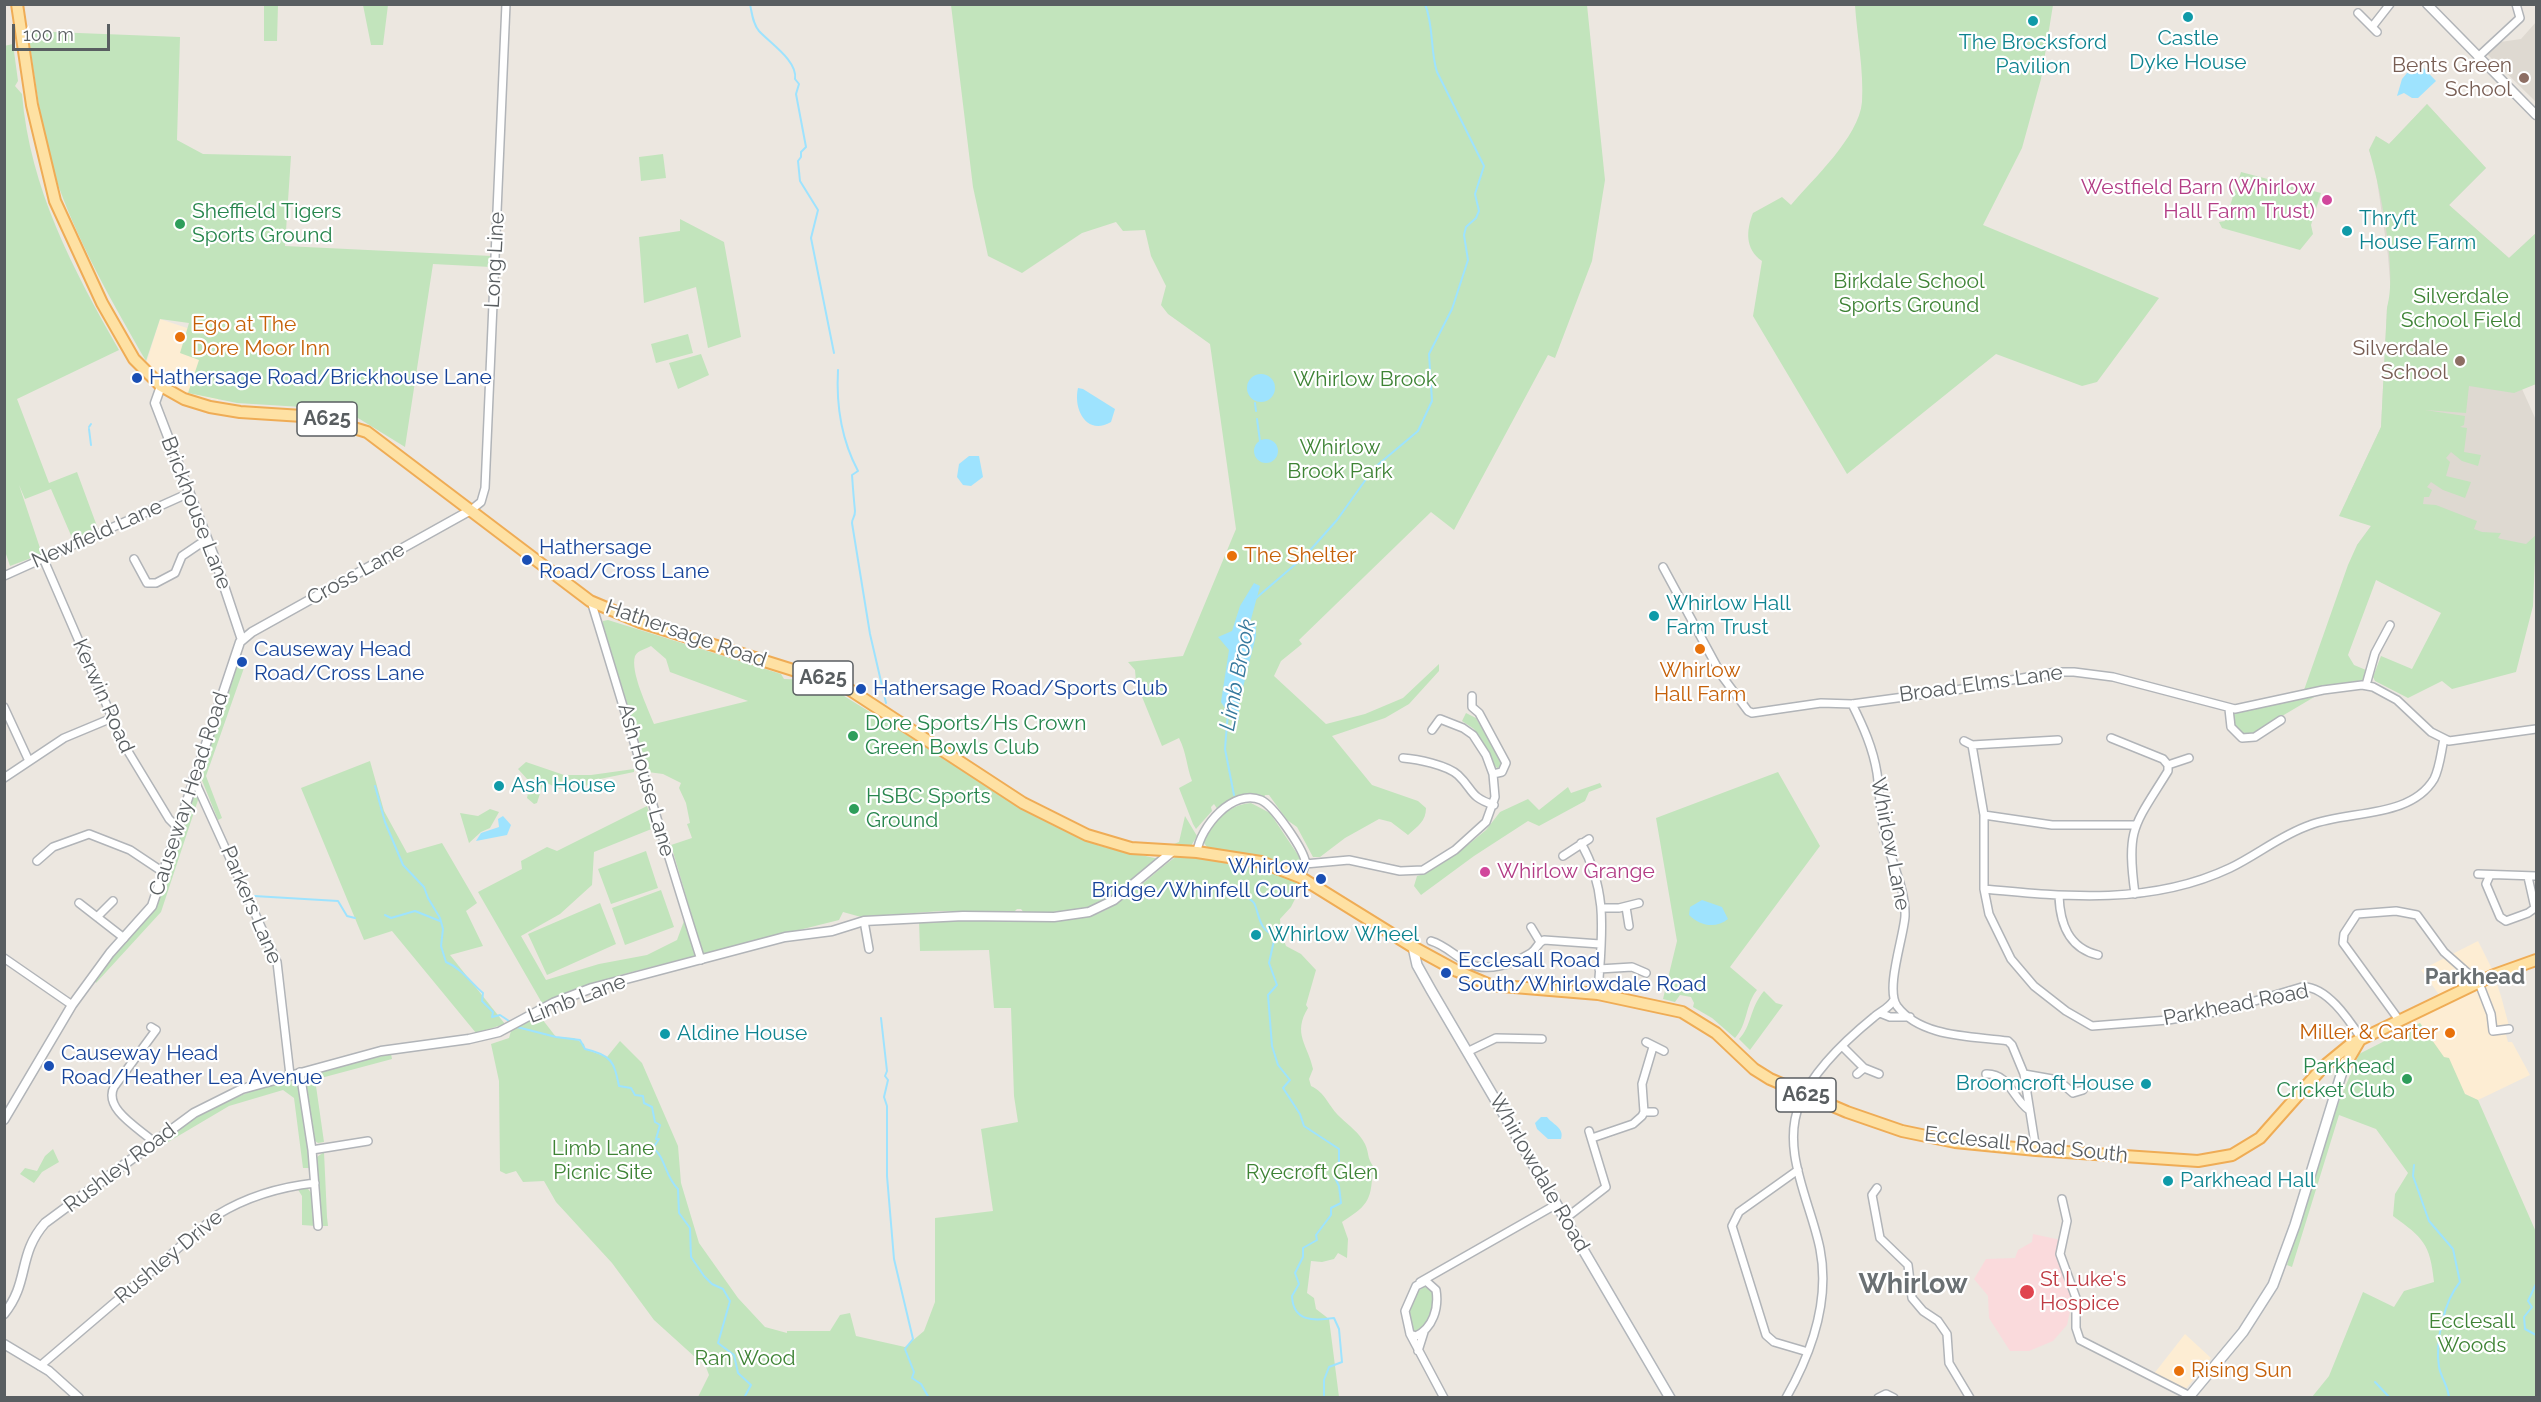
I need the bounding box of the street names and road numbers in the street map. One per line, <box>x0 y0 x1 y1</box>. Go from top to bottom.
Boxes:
street label: Long Line <box>480 211 510 309</box>
road number: A625 <box>297 402 357 436</box>
street label: Brickhouse Lane <box>155 433 237 593</box>
street label: Newfield Lane <box>28 494 166 574</box>
street label: Cross Lane <box>303 537 409 611</box>
street label: Hathersage Road <box>602 595 770 673</box>
street label: Kerwin Road <box>67 635 139 757</box>
street label: Broad Elms Lane <box>1898 660 2064 708</box>
road number: A625 <box>793 661 853 695</box>
street label: Causeway Head Road <box>144 689 234 899</box>
street label: Ash House Lane <box>612 701 680 859</box>
street label: Whirlow Lane <box>1865 775 1915 913</box>
street label: Parkers Lane <box>215 842 287 968</box>
street label: Limb Lane <box>525 969 629 1029</box>
street label: Parkhead Road <box>2161 979 2311 1031</box>
road number: A625 <box>1776 1078 1836 1112</box>
street label: Whirlowdale Road <box>1483 1089 1595 1257</box>
street label: Rushley Road <box>59 1118 181 1218</box>
street label: Ecclesall Road South <box>1923 1122 2129 1168</box>
street label: Rushley Drive <box>110 1205 228 1309</box>

